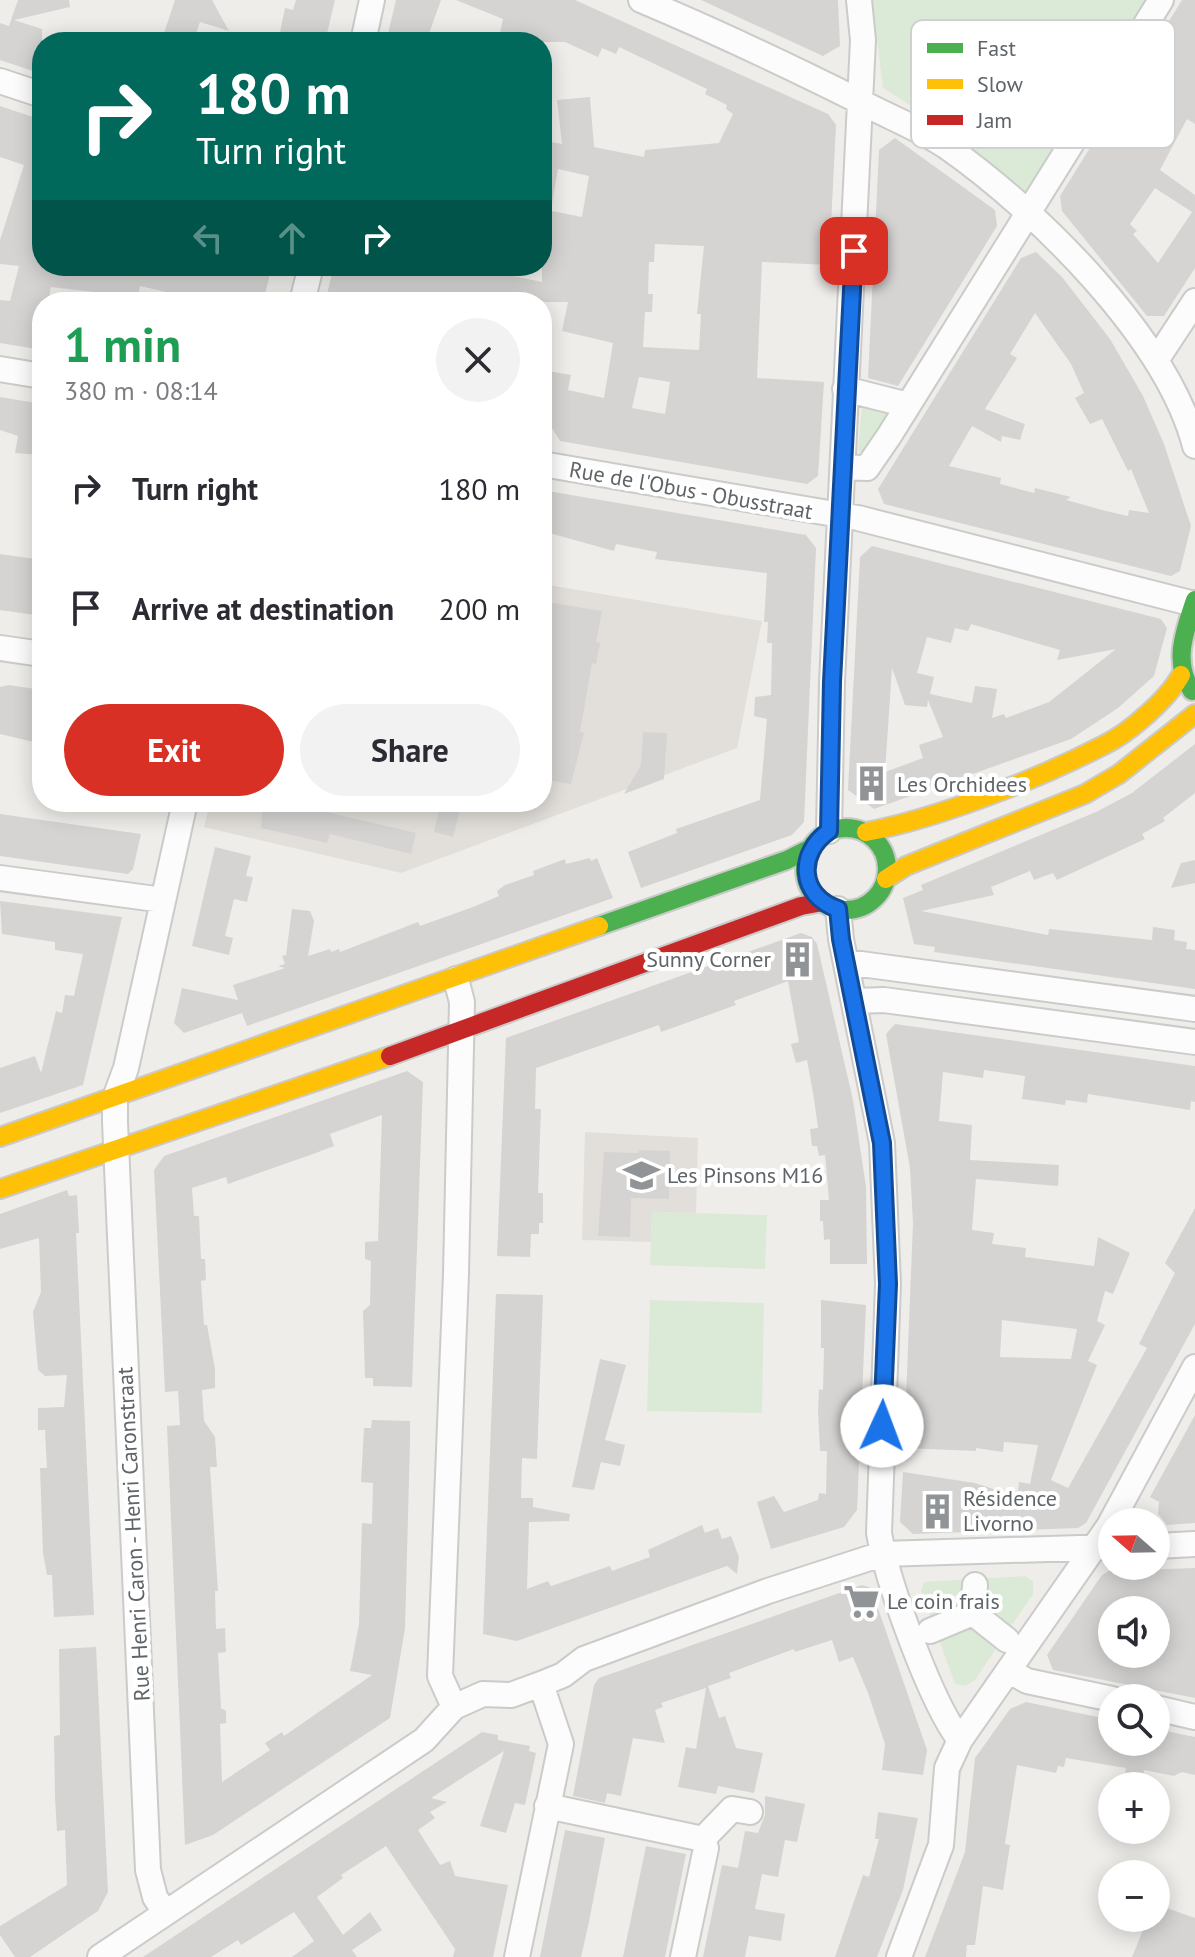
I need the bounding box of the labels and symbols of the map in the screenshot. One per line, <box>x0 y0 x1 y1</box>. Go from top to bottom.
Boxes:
legend <box>911 20 1175 148</box>
text: Fast <box>977 34 1017 62</box>
text: Slow <box>977 70 1023 98</box>
text: Jam <box>976 106 1012 134</box>
pin <box>820 217 888 285</box>
street label: Rue de l'Obus - Obusstraat <box>567 455 815 525</box>
building icon: Les Orchidees <box>852 765 890 803</box>
place label: Les Orchidees <box>897 770 1027 798</box>
building icon: Sunny Corner <box>778 940 816 978</box>
place label: Sunny Corner <box>646 945 772 973</box>
school or university icon: Les Pinsons M16 <box>622 1156 660 1194</box>
place label: Les Pinsons M16 <box>667 1161 823 1189</box>
street label: Rue Henri Caron - Henri Caronstraat <box>110 1366 156 1702</box>
position arrow <box>840 1384 924 1468</box>
place label: Résidence Livorno <box>963 1484 1057 1537</box>
building icon: Résidence Livorno <box>918 1492 956 1530</box>
north arrow <box>1098 1508 1170 1580</box>
supermarket icon: Le coin frais <box>842 1582 880 1620</box>
place label: Le coin frais <box>887 1587 1000 1615</box>

